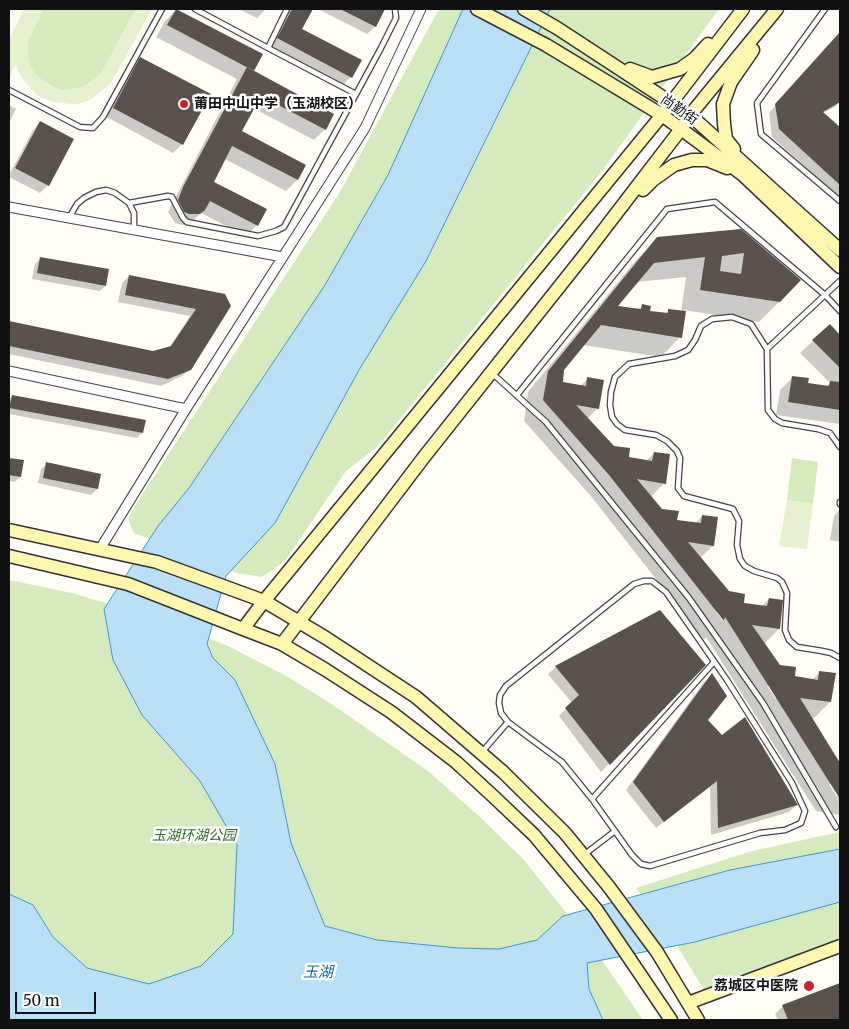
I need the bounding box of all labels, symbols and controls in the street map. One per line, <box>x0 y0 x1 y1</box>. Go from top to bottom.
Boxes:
street label: 尚勤街 <box>657 91 701 129</box>
place label: 莆田中山中学（玉湖校区） <box>194 96 362 112</box>
marker: 莆田中山中学（玉湖校区） <box>178 98 190 110</box>
park label: 玉湖环湖公园 <box>152 828 236 844</box>
water label: 玉湖 <box>303 964 333 982</box>
place label: 荔城区中医院 <box>714 978 798 994</box>
marker: 荔城区中医院 <box>802 979 816 993</box>
scale bar <box>18 982 99 1014</box>
text: 50 m <box>23 991 60 1010</box>

